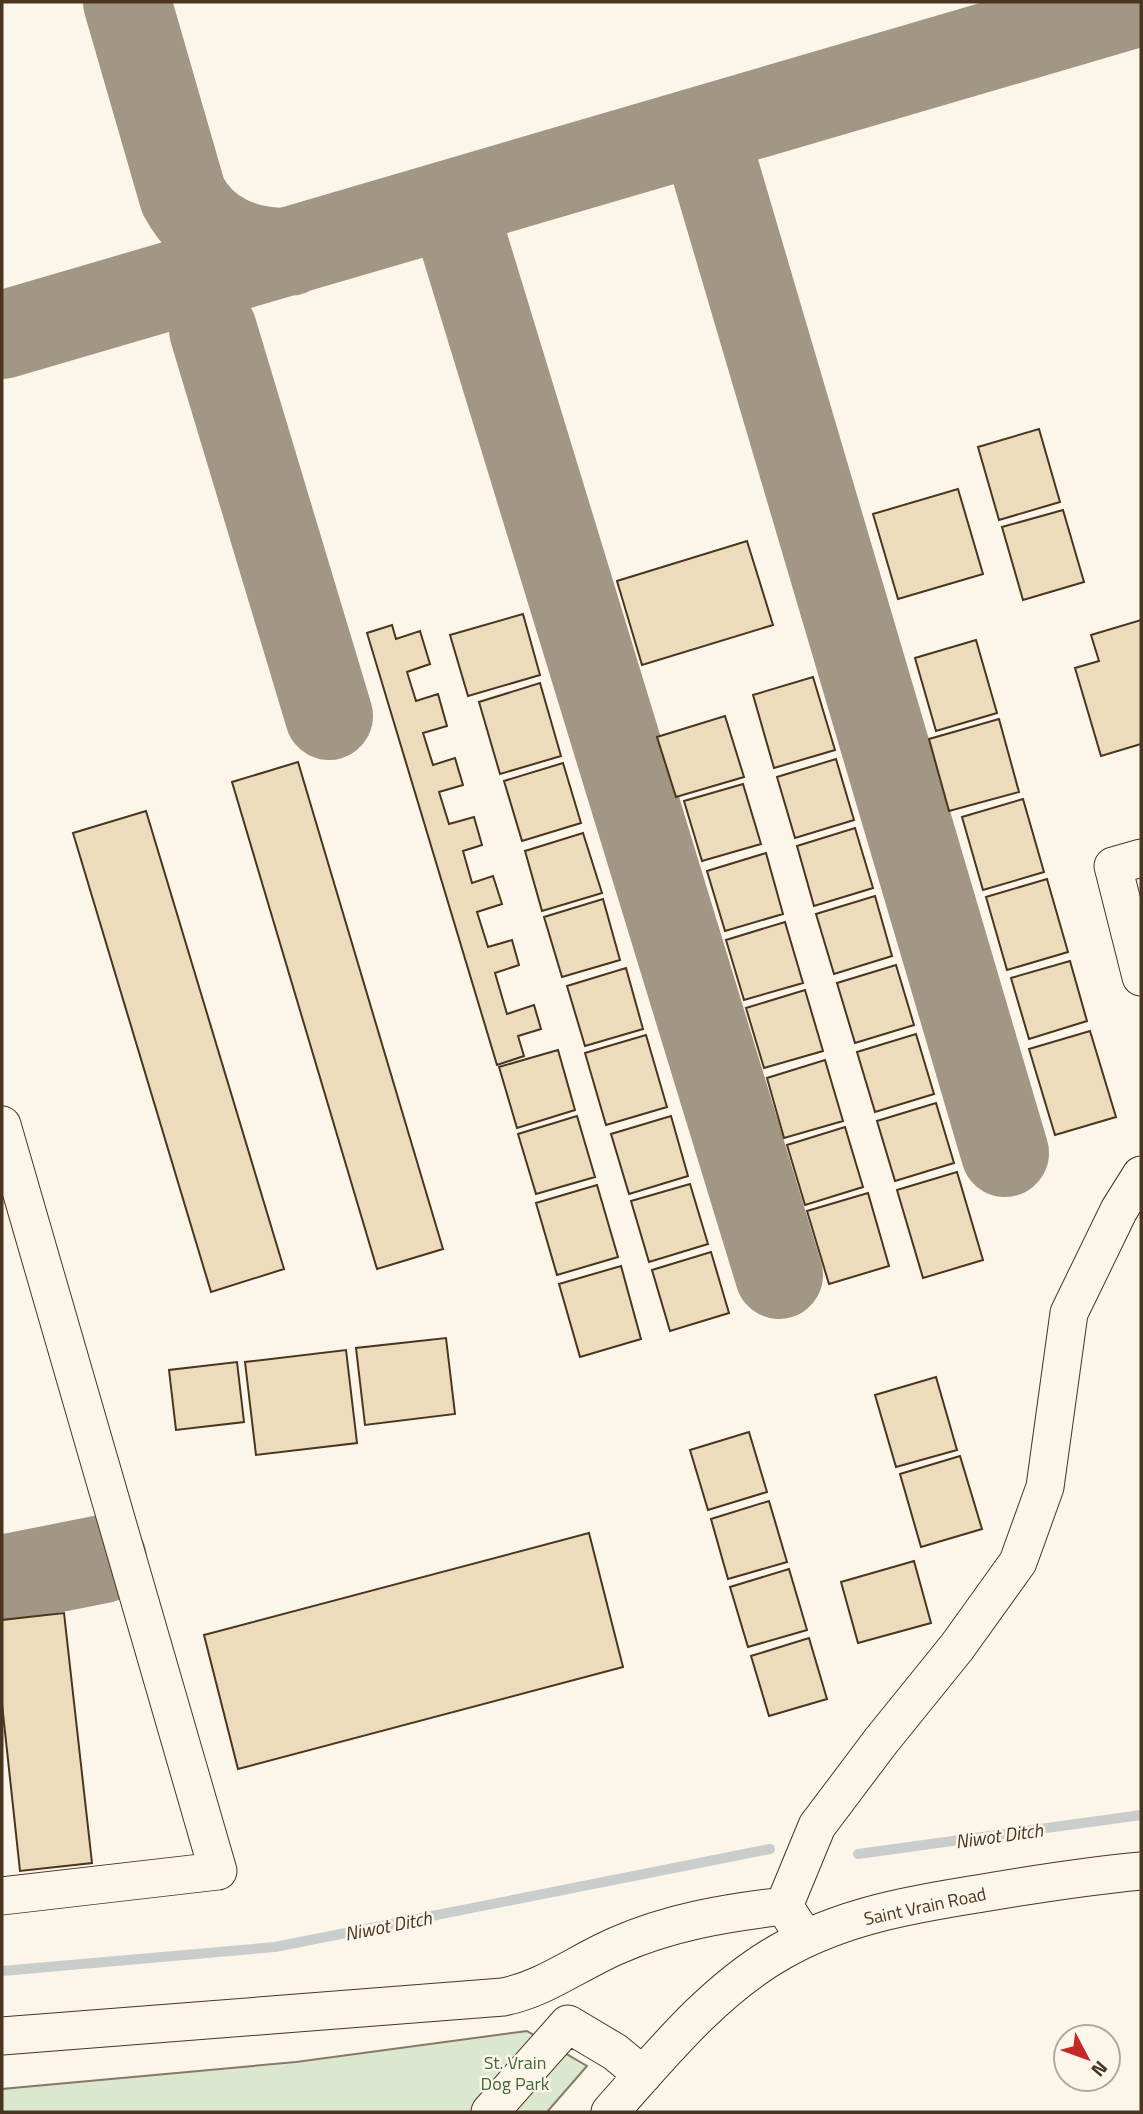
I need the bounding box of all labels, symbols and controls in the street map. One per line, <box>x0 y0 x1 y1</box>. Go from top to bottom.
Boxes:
water label: Niwot Ditch <box>953 1814 1045 1855</box>
street label: Saint Vrain Road <box>861 1880 989 1932</box>
water label: Niwot Ditch <box>342 1902 434 1948</box>
north arrow <box>1052 2023 1122 2093</box>
park label: St. Vrain Dog Park <box>481 2049 550 2097</box>
text: N <box>1085 2055 1115 2084</box>

